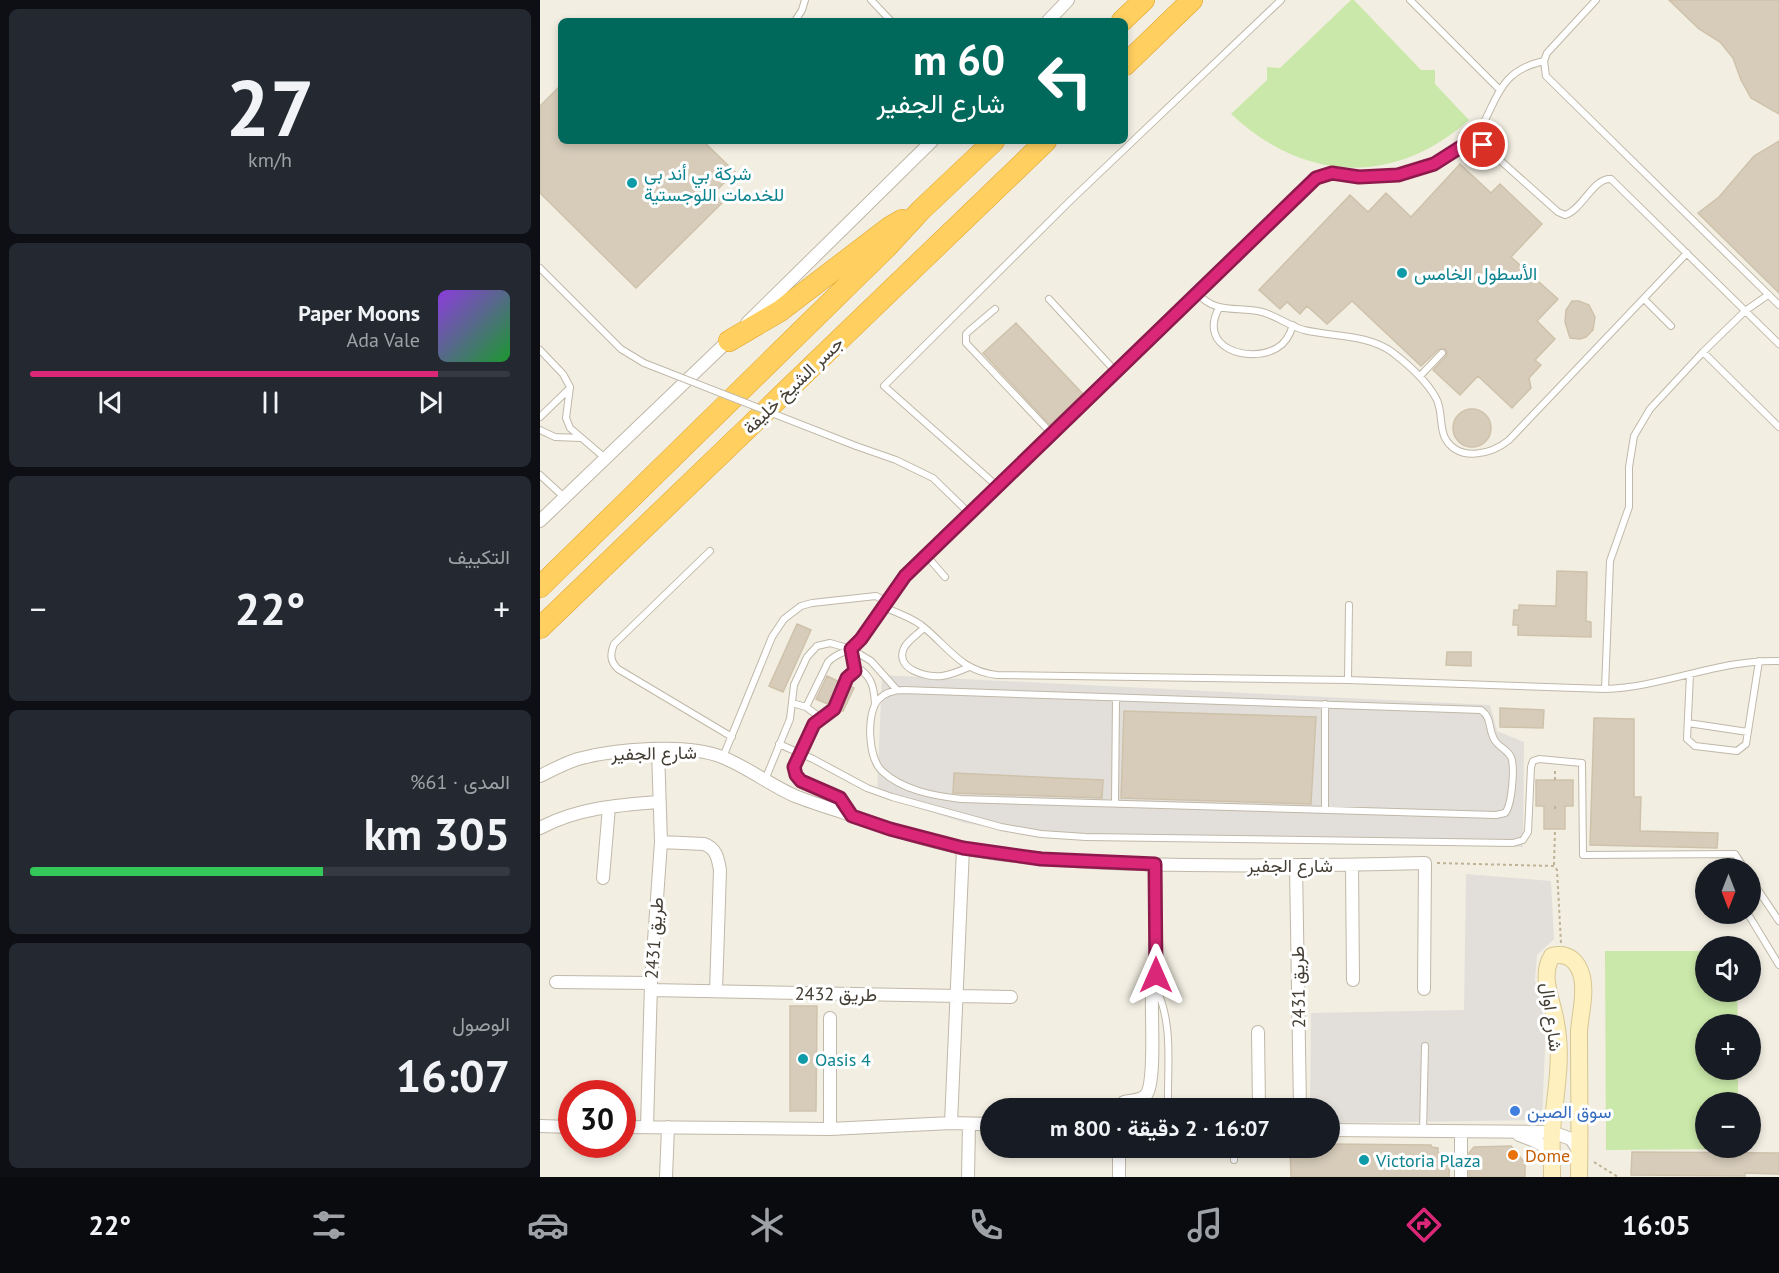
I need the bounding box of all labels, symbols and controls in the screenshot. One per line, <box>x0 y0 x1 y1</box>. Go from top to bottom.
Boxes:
text: 60 m <box>913 32 1005 87</box>
icon: left <box>1026 42 1104 120</box>
text: 27 <box>226 57 314 158</box>
text: شارع الجفير <box>876 86 1005 120</box>
pin <box>1457 119 1508 170</box>
icon: arrive <box>1466 128 1499 161</box>
text: km/h <box>248 147 292 173</box>
place label: شركة بي أند بي للخدمات اللوجستية <box>644 162 784 206</box>
marker: شركة بي أند بي للخدمات اللوجستية <box>625 176 639 190</box>
place label: الأسطول الخامس <box>1414 262 1537 285</box>
marker: الأسطول الخامس <box>1395 266 1409 280</box>
text: Paper Moons <box>298 299 420 327</box>
text: Ada Vale <box>347 327 420 353</box>
street label: جسر الشيخ خليفة <box>738 331 849 439</box>
icon: previous <box>94 386 127 419</box>
icon: pause <box>254 386 287 419</box>
icon: next <box>414 386 447 419</box>
text: التكييف <box>448 544 510 570</box>
text: 22° <box>235 579 305 637</box>
text: − <box>30 587 47 630</box>
text: + <box>493 587 510 630</box>
street label: شارع الجفير <box>610 741 697 766</box>
text: المدى · 61% <box>410 769 510 795</box>
text: 305 km <box>364 804 510 862</box>
street label: شارع الجفير <box>1246 854 1333 878</box>
north arrow <box>1695 858 1761 924</box>
map controls <box>1695 858 1761 1158</box>
street label: طريق 2431 <box>640 896 668 980</box>
button: sound <box>1695 936 1761 1002</box>
position arrow <box>1124 943 1188 1007</box>
street label: طريق 2431 <box>1286 946 1310 1028</box>
street label: شارع اوال <box>1535 981 1568 1053</box>
street label: طريق 2432 <box>795 982 877 1006</box>
text: الوصول <box>452 1011 510 1037</box>
button: + <box>1695 1014 1761 1080</box>
text: 16:07 <box>396 1046 510 1104</box>
place label: Oasis 4 <box>815 1048 871 1071</box>
marker: Oasis 4 <box>796 1052 810 1066</box>
speed limit sign: 30 <box>558 1080 636 1158</box>
button: − <box>1695 1092 1761 1158</box>
place label: سوق الصين <box>1527 1100 1611 1123</box>
marker: سوق الصين <box>1508 1104 1522 1118</box>
text: 16:07 · 2 دقيقة · 800 m <box>1050 1114 1270 1142</box>
place label: Dome <box>1525 1144 1570 1167</box>
marker: Dome <box>1506 1148 1520 1162</box>
place label: Victoria Plaza <box>1375 1149 1481 1172</box>
marker: Victoria Plaza <box>1357 1153 1371 1167</box>
icon: filters <box>308 1204 350 1246</box>
icon: car <box>527 1204 569 1246</box>
icon: climate <box>746 1204 788 1246</box>
icon: phone <box>965 1204 1007 1246</box>
icon: music <box>1184 1204 1226 1246</box>
icon: directions <box>1403 1204 1445 1246</box>
text: 22° <box>89 1208 131 1242</box>
text: 16:05 <box>1622 1208 1691 1242</box>

